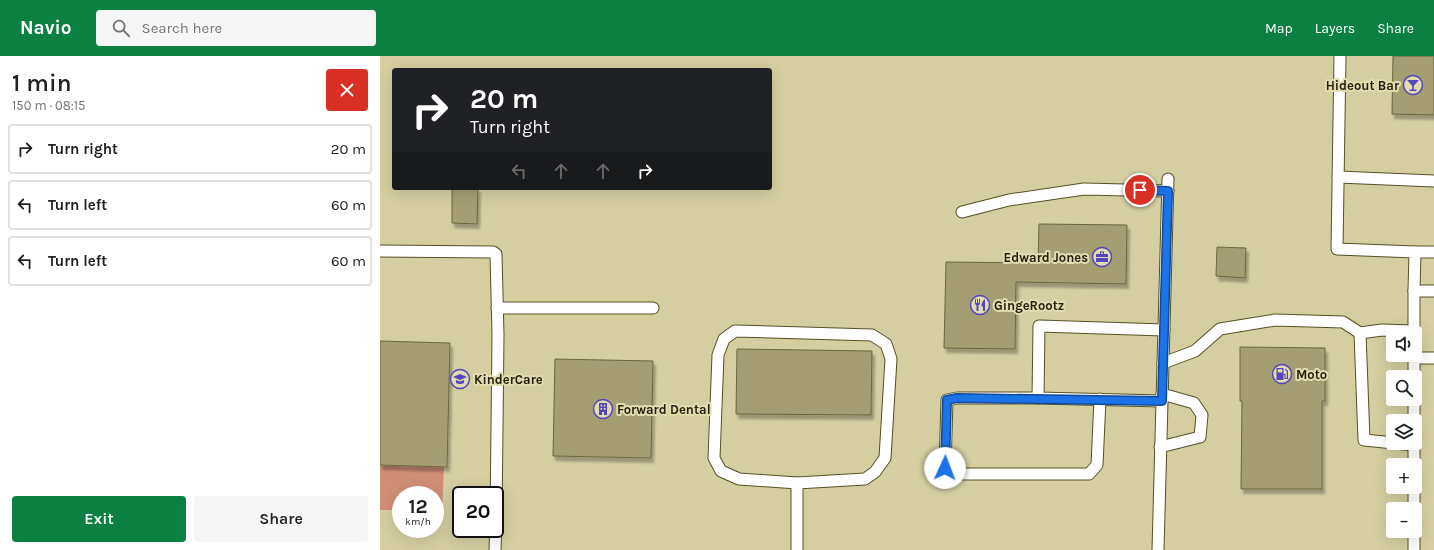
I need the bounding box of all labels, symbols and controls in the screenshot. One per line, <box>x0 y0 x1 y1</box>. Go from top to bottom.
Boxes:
search box <box>96 10 376 46</box>
text: Navio <box>20 17 72 39</box>
icon: search <box>110 17 132 39</box>
text: Search here <box>142 19 222 37</box>
text: Map <box>1265 20 1293 37</box>
text: Layers <box>1315 20 1355 37</box>
text: Share <box>1377 20 1414 37</box>
text: 1 min <box>12 69 72 97</box>
button: close <box>326 69 368 111</box>
bar icon: Hideout Bar <box>1402 74 1424 96</box>
place label: Hideout Bar <box>1326 78 1400 93</box>
text: 20 m <box>470 82 538 115</box>
icon: right <box>404 84 456 136</box>
text: 150 m · 08:15 <box>12 98 85 113</box>
text: Turn right <box>470 116 550 138</box>
icon: right <box>14 138 36 160</box>
text: Turn right <box>48 140 118 158</box>
text: 20 m <box>331 140 366 158</box>
icon: left <box>508 160 530 182</box>
icon: ahead <box>550 160 572 182</box>
icon: ahead <box>592 160 614 182</box>
icon: right <box>634 160 656 182</box>
pin <box>1123 173 1157 207</box>
icon: arrive <box>1129 179 1151 201</box>
icon: left <box>14 194 36 216</box>
text: Turn left <box>48 196 107 214</box>
text: 60 m <box>331 196 366 214</box>
office icon: Edward Jones <box>1091 246 1113 268</box>
icon: left <box>14 250 36 272</box>
place label: Edward Jones <box>1004 250 1088 265</box>
text: Turn left <box>48 252 107 270</box>
text: 60 m <box>331 252 366 270</box>
restaurant icon: GingeRootz <box>969 294 991 316</box>
place label: GingeRootz <box>994 298 1064 313</box>
map controls <box>1386 326 1422 538</box>
button: sound <box>1386 326 1422 362</box>
fuel station icon: Moto <box>1271 363 1293 385</box>
place label: Moto <box>1296 367 1327 382</box>
school or university icon: KinderCare <box>449 368 471 390</box>
button: search <box>1386 370 1422 406</box>
place label: KinderCare <box>474 372 543 387</box>
building icon: Forward Dental <box>592 398 614 420</box>
place label: Forward Dental <box>617 402 711 417</box>
button: layers <box>1386 414 1422 450</box>
position arrow <box>924 447 966 489</box>
button: + <box>1386 458 1422 494</box>
speed limit sign: 20 <box>452 486 504 538</box>
text: 12 <box>408 495 428 518</box>
button: Exit <box>12 496 186 542</box>
button: Share <box>194 496 368 542</box>
button: − <box>1386 502 1422 538</box>
text: km/h <box>405 516 431 528</box>

